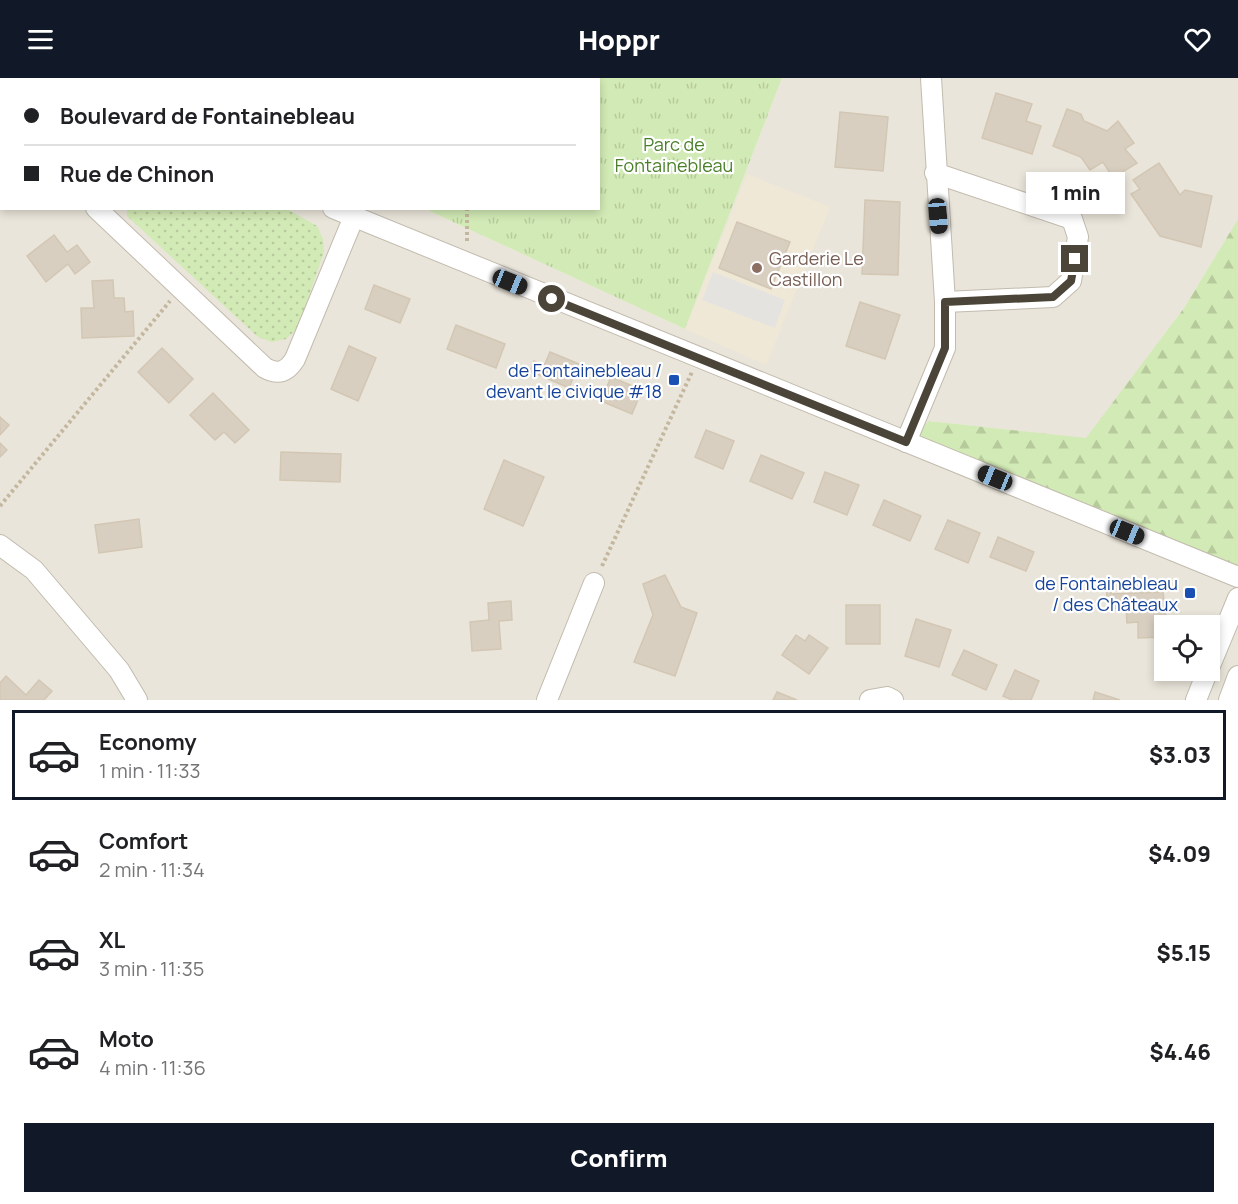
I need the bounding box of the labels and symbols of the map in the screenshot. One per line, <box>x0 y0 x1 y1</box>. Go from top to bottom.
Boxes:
park label: Parc de Fontainebleau <box>615 132 733 177</box>
callout: 1 min <box>1026 172 1124 214</box>
car <box>927 197 949 235</box>
route end <box>1061 245 1088 272</box>
place label: Garderie Le Castillon <box>769 246 864 291</box>
marker: Garderie Le Castillon <box>750 261 764 275</box>
car <box>490 267 530 297</box>
route start <box>538 285 565 312</box>
place label: de Fontainebleau / devant le civique #18 <box>486 358 662 403</box>
marker: de Fontainebleau / devant le civique #18 <box>667 373 681 387</box>
car <box>975 463 1015 493</box>
car <box>1107 517 1147 547</box>
place label: de Fontainebleau / des Châteaux <box>1035 571 1179 616</box>
marker: de Fontainebleau / des Châteaux <box>1183 586 1197 600</box>

